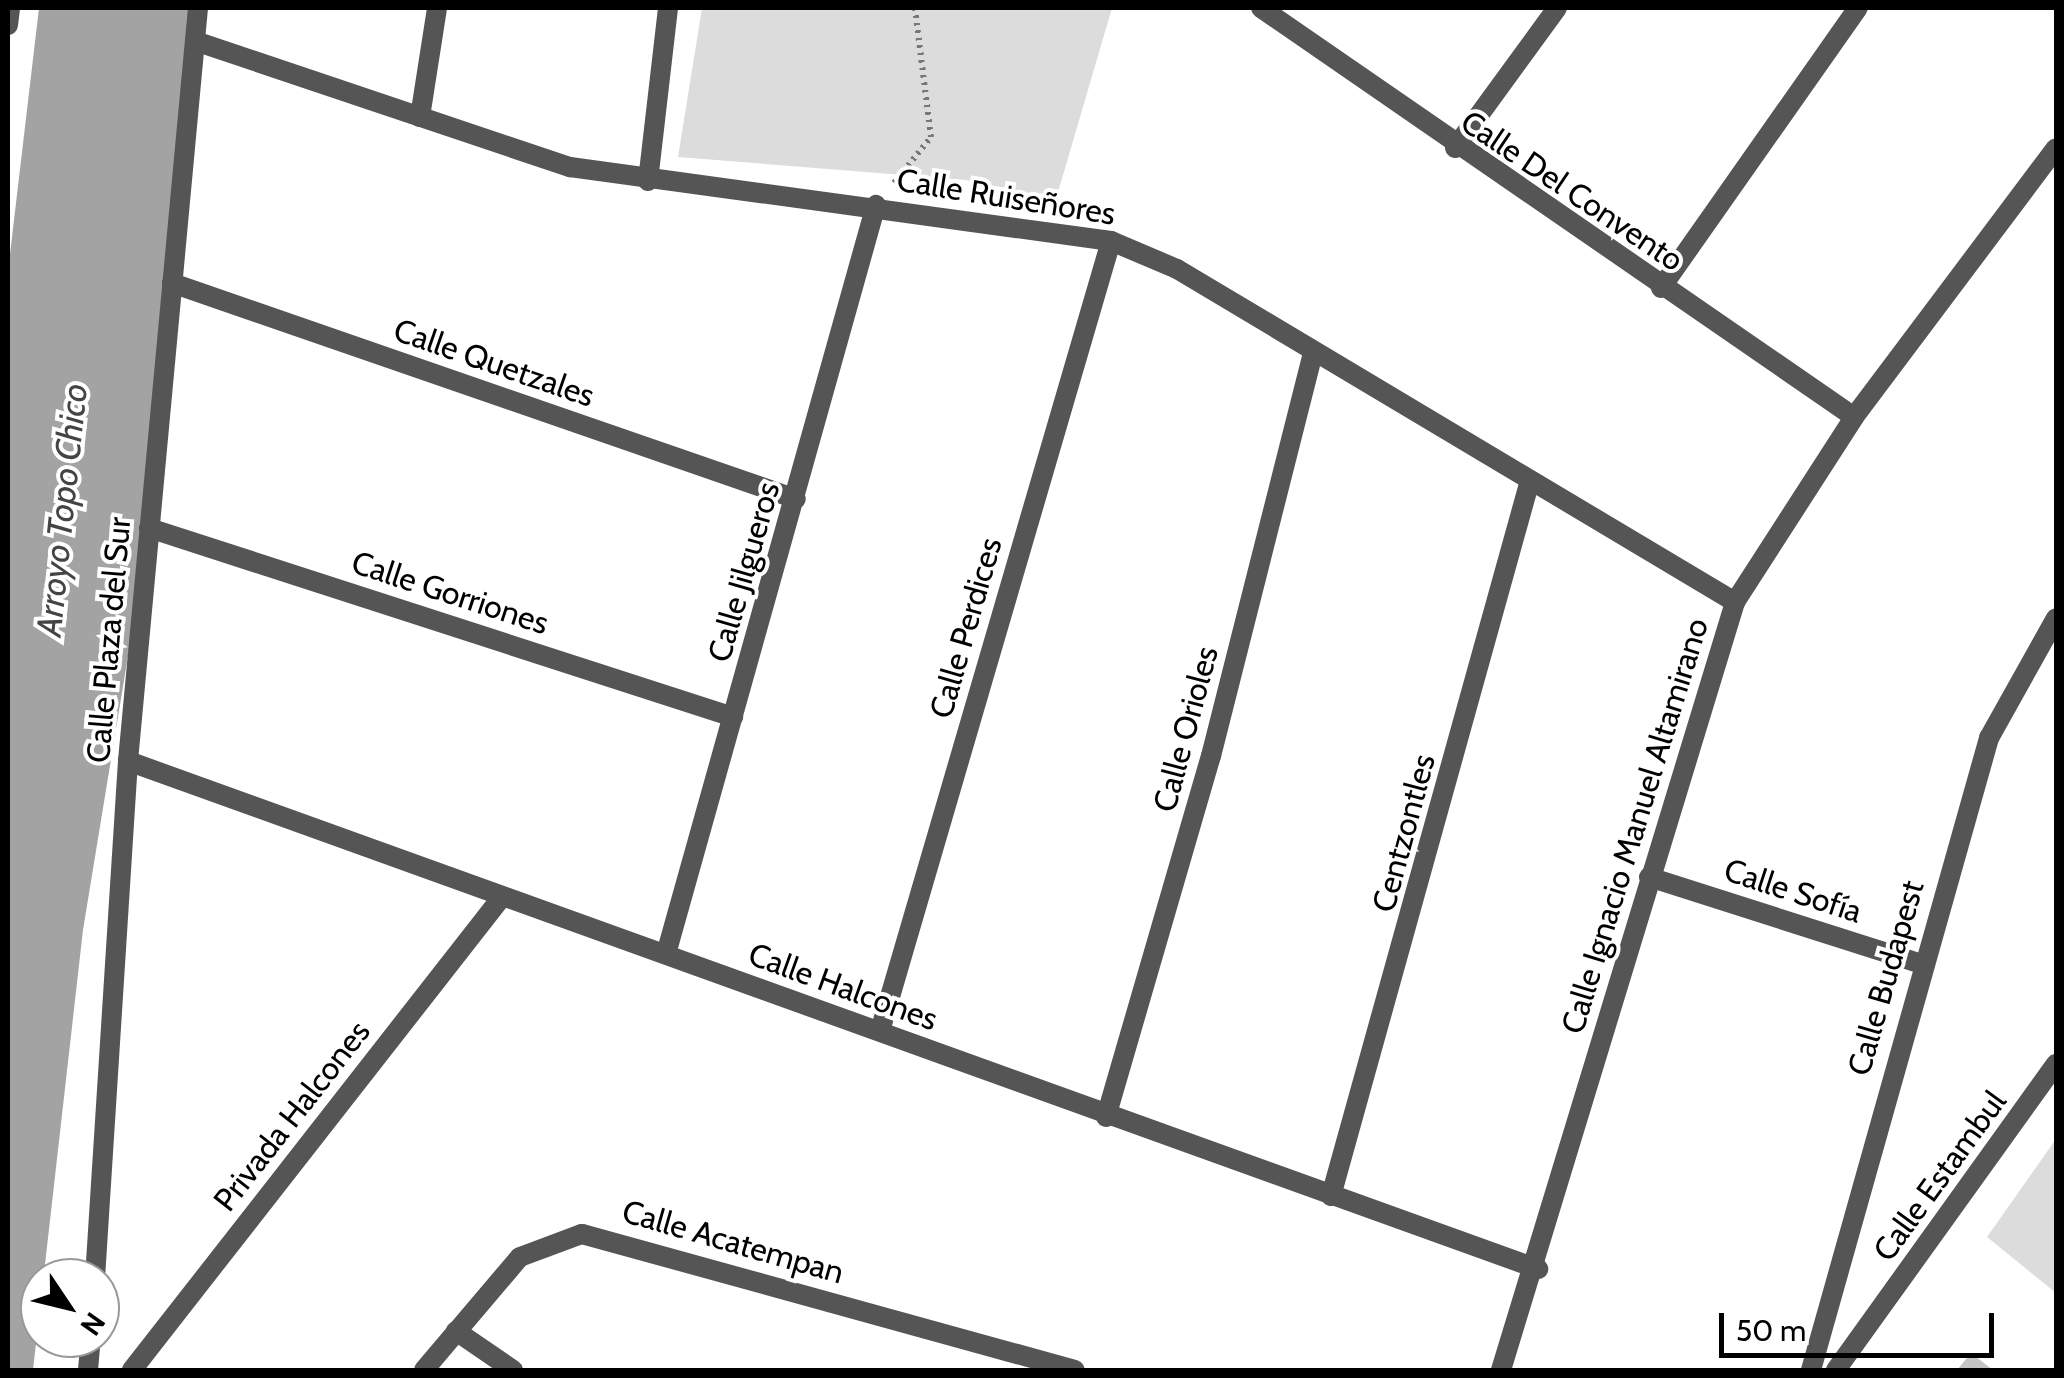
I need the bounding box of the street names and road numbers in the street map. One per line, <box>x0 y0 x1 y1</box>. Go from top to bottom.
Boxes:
street label: Calle Del Convento <box>1454 102 1690 280</box>
street label: Calle Ruiseñores <box>894 161 1118 233</box>
street label: Calle Quetzales <box>389 311 599 415</box>
street label: Calle Jilgueros <box>700 478 788 666</box>
street label: Calle Plaza del Sur <box>79 516 139 764</box>
street label: Calle Perdices <box>922 533 1010 723</box>
street label: Calle Gorriones <box>347 543 553 643</box>
street label: Calle Ignacio Manuel Altamirano <box>1553 614 1717 1038</box>
street label: Calle Orioles <box>1146 642 1226 816</box>
street label: Centzontles <box>1365 750 1443 916</box>
street label: Calle Sofía <box>1719 851 1867 931</box>
street label: Calle Budapest <box>1840 876 1932 1080</box>
street label: Calle Halcones <box>743 935 943 1039</box>
street label: Privada Halcones <box>206 1013 378 1219</box>
street label: Calle Estambul <box>1865 1084 2015 1268</box>
street label: Calle Acatempan <box>618 1192 848 1292</box>

